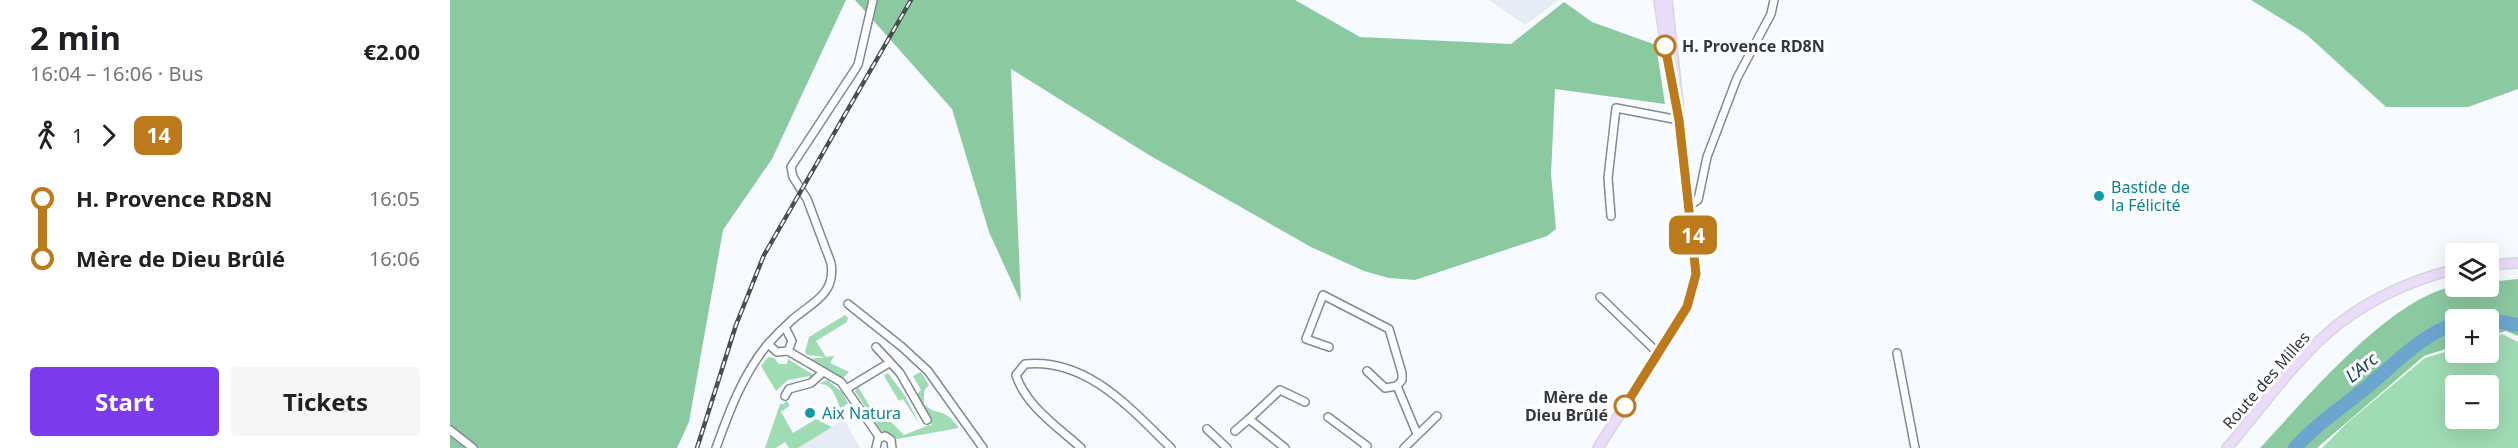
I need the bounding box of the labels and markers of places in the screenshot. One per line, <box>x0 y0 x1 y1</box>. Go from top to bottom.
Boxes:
marker: H. Provence RD8N <box>1654 35 1676 57</box>
place label: H. Provence RD8N <box>1682 35 1825 57</box>
place label: Bastide de la Félicité <box>2111 176 2190 216</box>
marker: Bastide de la Félicité <box>2092 189 2106 203</box>
place label: Mère de Dieu Brûlé <box>1525 386 1608 426</box>
marker: Mère de Dieu Brûlé <box>1614 395 1636 417</box>
place label: Aix Natura <box>822 402 901 424</box>
marker: Aix Natura <box>803 406 817 420</box>

